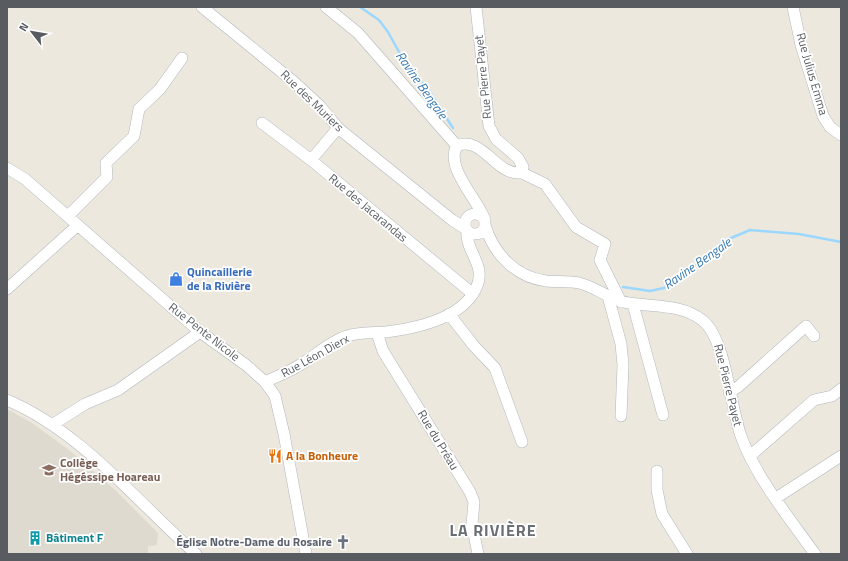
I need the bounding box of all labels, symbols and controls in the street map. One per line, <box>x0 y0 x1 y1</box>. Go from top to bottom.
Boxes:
north arrow <box>12 12 52 52</box>
text: N <box>15 19 32 34</box>
street label: Rue Julius Emma <box>792 30 833 117</box>
street label: Rue Pierre Payet <box>469 33 496 120</box>
water label: Ravine Bengale <box>391 47 453 124</box>
street label: Rue des Muriers <box>276 65 349 136</box>
street label: Rue des Jacarandas <box>325 169 412 247</box>
water label: Ravine Bengale <box>659 232 736 294</box>
place label: Quincaillerie de la Rivière <box>187 262 252 295</box>
shop icon: Quincaillerie de la Rivière <box>168 271 184 287</box>
street label: Rue Pente Nicole <box>165 298 244 366</box>
street label: Rue Léon Dierx <box>277 329 353 382</box>
street label: Rue Pierre Payet <box>709 342 748 429</box>
street label: Rue du Préau <box>413 406 464 474</box>
place label: A la Bonheure <box>286 446 358 465</box>
restaurant icon: A la Bonheure <box>267 448 283 464</box>
place label: Collège Hégéssipe Hoareau <box>60 453 160 486</box>
school or university icon: Collège Hégéssipe Hoareau <box>41 462 57 478</box>
district label: LA RIVIÈRE <box>449 518 537 542</box>
place label: Bâtiment F <box>46 528 104 547</box>
building icon: Bâtiment F <box>27 530 43 546</box>
place label: Église Notre-Dame du Rosaire <box>176 532 332 551</box>
church icon: Église Notre-Dame du Rosaire <box>335 534 351 550</box>

